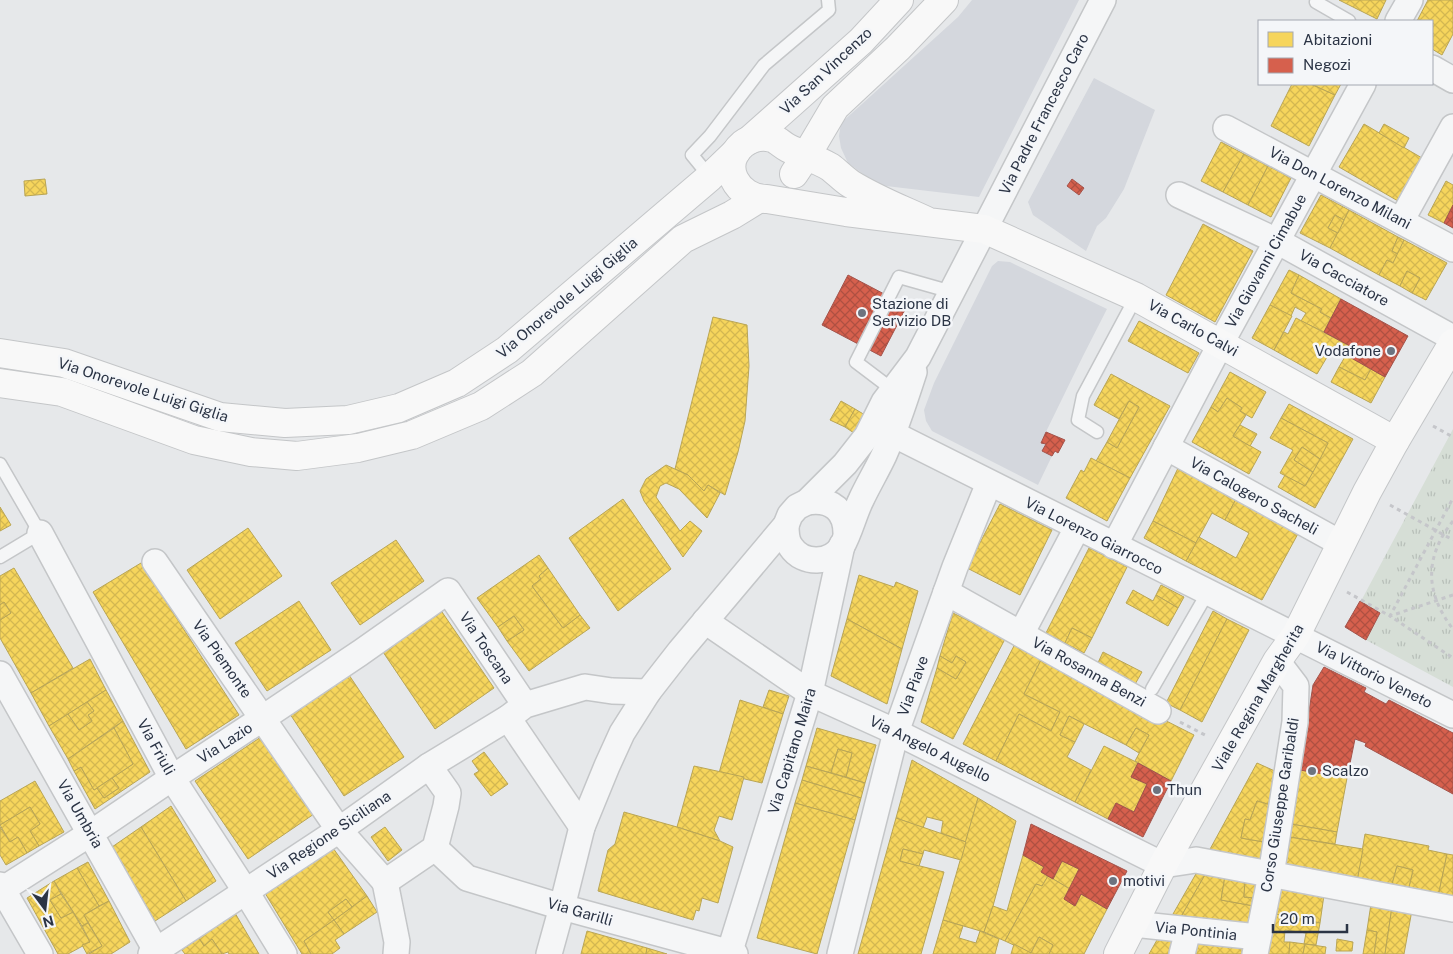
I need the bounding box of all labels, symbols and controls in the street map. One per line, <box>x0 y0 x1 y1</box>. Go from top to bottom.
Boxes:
legend <box>1258 20 1433 85</box>
street label: Via San Vincenzo <box>776 24 875 118</box>
street label: Via Padre Francesco Caro <box>995 30 1092 197</box>
text: Abitazioni <box>1303 31 1372 48</box>
text: Negozi <box>1303 56 1351 73</box>
street label: Via Don Lorenzo Milani <box>1266 143 1414 232</box>
street label: Via Giovanni Cimabue <box>1222 191 1310 331</box>
street label: Via Onorevole Luigi Giglia <box>493 234 640 361</box>
street label: Via Cacciatore <box>1296 246 1392 309</box>
place label: Stazione di Servizio DB <box>872 295 951 329</box>
street label: Via Carlo Calvi <box>1145 296 1241 359</box>
marker: Stazione di Servizio DB <box>856 307 868 319</box>
place label: Vodafone <box>1315 342 1381 359</box>
marker: Vodafone <box>1385 345 1397 357</box>
street label: Via Onorevole Luigi Giglia <box>56 354 231 425</box>
street label: Via Calogero Sacheli <box>1187 453 1321 538</box>
street label: Via Lorenzo Giarrocco <box>1022 493 1166 578</box>
street label: Via Toscana <box>456 609 517 687</box>
street label: Via Piemonte <box>189 616 256 701</box>
street label: Viale Regina Margherita <box>1208 621 1307 775</box>
street label: Via Rosanna Benzi <box>1029 633 1149 710</box>
street label: Via Vittorio Veneto <box>1313 638 1435 711</box>
street label: Via Piave <box>894 653 931 718</box>
street label: Via Capitano Maira <box>764 686 819 816</box>
street label: Via Angelo Augello <box>867 712 994 785</box>
street label: Via Friuli <box>134 716 179 778</box>
street label: Corso Giuseppe Garibaldi <box>1257 716 1302 893</box>
street label: Via Lazio <box>194 719 255 767</box>
place label: Scalzo <box>1322 762 1369 779</box>
marker: Scalzo <box>1306 765 1318 777</box>
street label: Via Umbria <box>54 777 107 851</box>
place label: Thun <box>1167 781 1202 798</box>
marker: Thun <box>1151 784 1163 796</box>
street label: Via Regione Siciliana <box>264 787 394 882</box>
place label: motivi <box>1123 872 1165 889</box>
marker: motivi <box>1107 875 1119 887</box>
north arrow <box>20 884 70 934</box>
street label: Via Garilli <box>545 894 615 929</box>
scale bar <box>1273 902 1347 934</box>
text: 20 m <box>1280 910 1315 927</box>
text: N <box>41 912 56 931</box>
street label: Via Pontinia <box>1154 918 1238 943</box>

